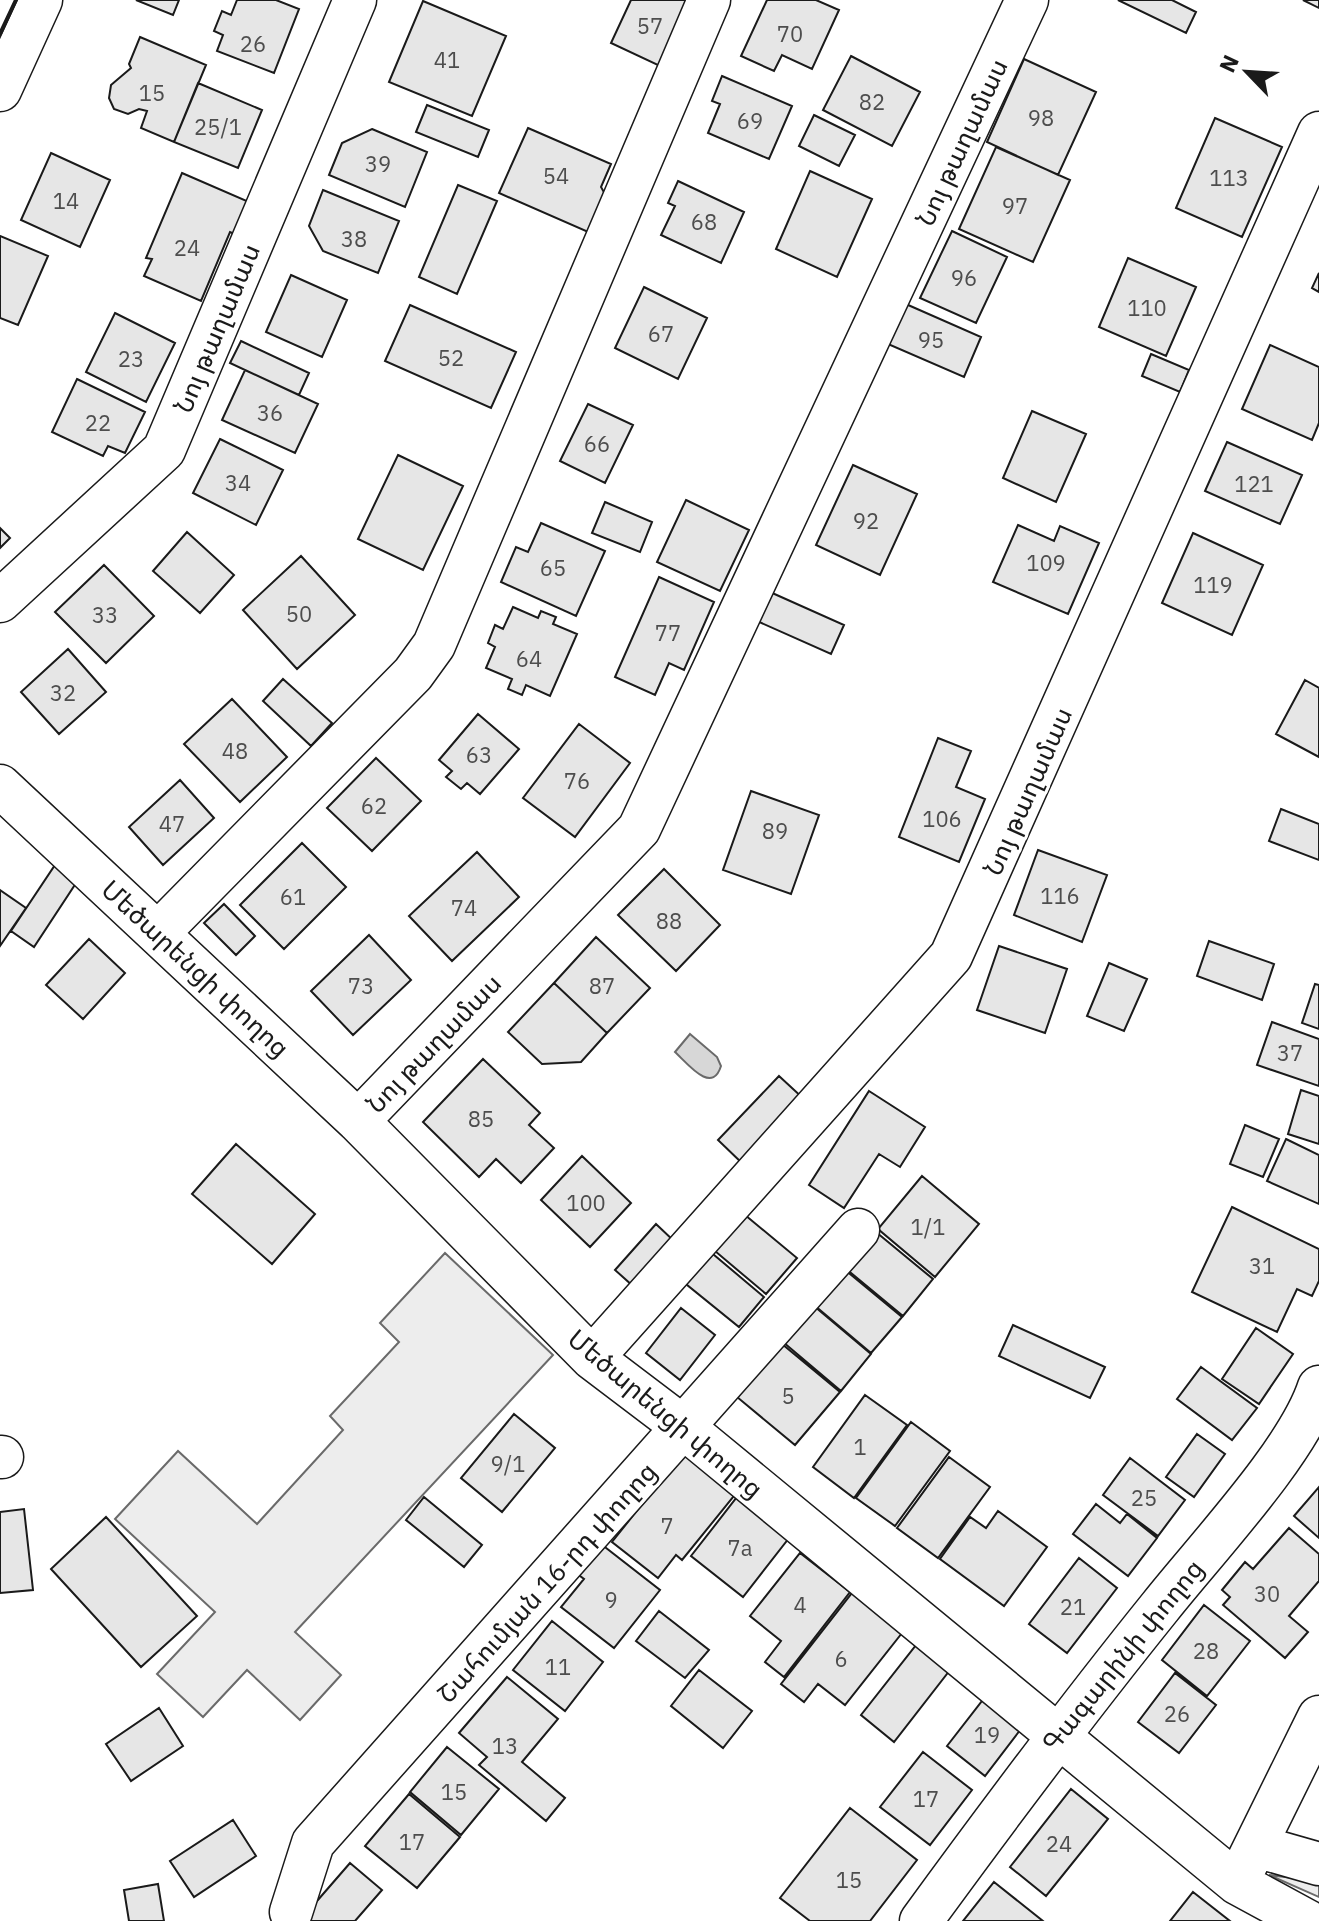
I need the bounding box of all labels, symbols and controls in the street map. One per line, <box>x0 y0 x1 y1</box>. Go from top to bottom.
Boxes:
house number: 57 <box>637 11 663 40</box>
house number: 70 <box>777 19 803 48</box>
house number: 26 <box>240 29 266 58</box>
north arrow <box>1207 32 1287 112</box>
house number: 41 <box>434 45 460 74</box>
text: N <box>1212 50 1245 77</box>
street label: Նոյ թաղամաս <box>907 53 1015 231</box>
house number: 15 <box>139 78 165 107</box>
house number: 82 <box>859 87 885 116</box>
house number: 98 <box>1028 103 1054 132</box>
house number: 69 <box>737 106 763 135</box>
house number: 25/1 <box>194 112 242 141</box>
house number: 39 <box>365 149 391 178</box>
house number: 54 <box>543 161 569 190</box>
house number: 113 <box>1209 163 1249 192</box>
house number: 14 <box>53 186 79 215</box>
house number: 97 <box>1002 191 1028 220</box>
house number: 68 <box>691 207 717 236</box>
house number: 38 <box>341 224 367 253</box>
house number: 24 <box>174 233 200 262</box>
street label: Նոյ թաղամաս <box>165 238 267 418</box>
house number: 96 <box>951 263 977 292</box>
house number: 110 <box>1127 293 1167 322</box>
house number: 67 <box>648 319 674 348</box>
house number: 95 <box>918 325 944 354</box>
house number: 52 <box>438 343 464 372</box>
house number: 23 <box>118 344 144 373</box>
house number: 36 <box>257 398 283 427</box>
house number: 22 <box>85 408 111 437</box>
house number: 66 <box>584 429 610 458</box>
house number: 34 <box>225 468 251 497</box>
house number: 121 <box>1234 469 1274 498</box>
house number: 92 <box>853 506 879 535</box>
house number: 109 <box>1026 548 1066 577</box>
house number: 65 <box>540 553 566 582</box>
house number: 119 <box>1193 570 1233 599</box>
house number: 50 <box>286 599 312 628</box>
house number: 33 <box>92 600 118 629</box>
house number: 77 <box>655 618 681 647</box>
house number: 64 <box>516 644 542 673</box>
house number: 32 <box>50 678 76 707</box>
street label: Նոյ թաղամաս <box>975 702 1079 880</box>
house number: 48 <box>222 736 248 765</box>
house number: 63 <box>466 740 492 769</box>
house number: 76 <box>564 766 590 795</box>
house number: 62 <box>361 791 387 820</box>
house number: 106 <box>922 804 962 833</box>
house number: 47 <box>159 809 185 838</box>
house number: 89 <box>762 816 788 845</box>
street label: Մեծարենցի փողոց <box>95 872 297 1064</box>
house number: 116 <box>1040 881 1080 910</box>
house number: 61 <box>280 882 306 911</box>
house number: 74 <box>451 893 477 922</box>
house number: 88 <box>656 906 682 935</box>
street label: Նոյ թաղամաս <box>358 966 508 1120</box>
house number: 73 <box>348 971 374 1000</box>
house number: 87 <box>589 971 615 1000</box>
house number: 37 <box>1277 1038 1303 1067</box>
house number: 85 <box>468 1104 494 1133</box>
house number: 100 <box>566 1188 606 1217</box>
house number: 1/1 <box>911 1212 945 1241</box>
house number: 31 <box>1249 1251 1275 1280</box>
street label: Մեծարենցի փողոց <box>561 1321 771 1505</box>
house number: 5 <box>781 1381 795 1410</box>
house number: 1 <box>853 1432 867 1461</box>
house number: 9/1 <box>491 1449 525 1478</box>
street label: Շահումյան 16-րդ փողոց <box>429 1454 663 1710</box>
house number: 25 <box>1131 1483 1157 1512</box>
house number: 7 <box>660 1511 674 1540</box>
house number: 7a <box>728 1533 753 1562</box>
street label: Գագարինի փողոց <box>1034 1552 1210 1758</box>
house number: 30 <box>1254 1579 1280 1608</box>
house number: 9 <box>604 1585 618 1614</box>
house number: 4 <box>793 1590 807 1619</box>
house number: 21 <box>1060 1592 1086 1621</box>
house number: 28 <box>1193 1636 1219 1665</box>
house number: 6 <box>834 1644 848 1673</box>
house number: 11 <box>545 1652 571 1681</box>
house number: 26 <box>1164 1699 1190 1728</box>
house number: 19 <box>974 1720 1000 1749</box>
house number: 13 <box>492 1731 518 1760</box>
house number: 15 <box>441 1777 467 1806</box>
house number: 17 <box>913 1784 939 1813</box>
house number: 17 <box>399 1827 425 1856</box>
house number: 24 <box>1046 1829 1072 1858</box>
house number: 15 <box>836 1865 862 1894</box>

